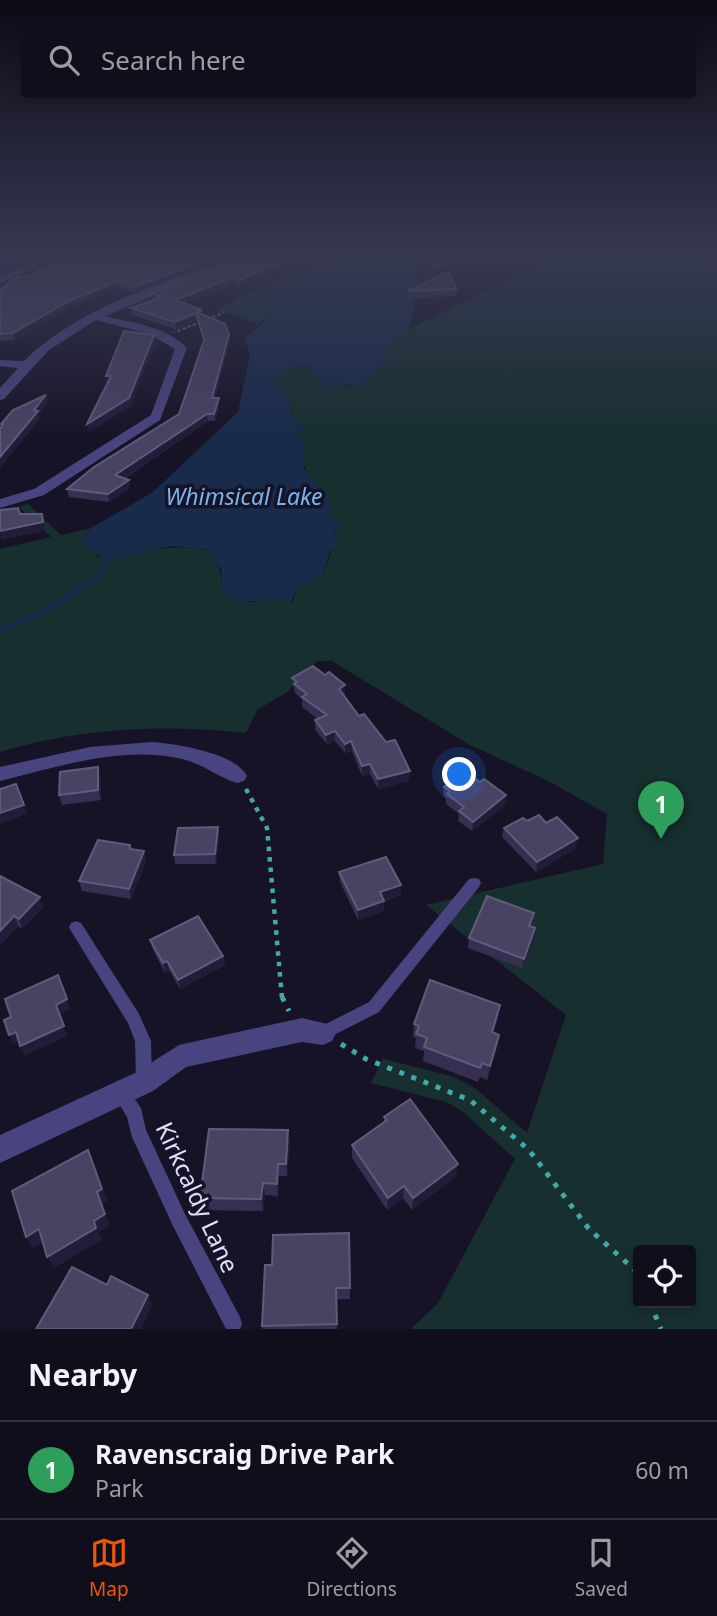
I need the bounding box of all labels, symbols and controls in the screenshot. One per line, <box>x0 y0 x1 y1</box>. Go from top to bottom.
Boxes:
search box <box>21 21 696 98</box>
icon: search <box>45 41 83 79</box>
text: Search here <box>101 42 246 78</box>
water label: Whimsical Lake <box>166 480 322 512</box>
your location <box>442 757 476 791</box>
pin: 1 <box>638 781 684 839</box>
street label: Kirkcaldy Lane <box>149 1116 247 1278</box>
map controls <box>633 1245 696 1308</box>
button: locate <box>633 1245 696 1308</box>
text: Nearby <box>28 1354 137 1395</box>
text: Ravenscraig Drive Park <box>95 1436 394 1472</box>
text: 1 <box>44 1454 58 1486</box>
text: 60 m <box>635 1454 689 1486</box>
text: Park <box>95 1472 144 1504</box>
tab: Map <box>89 1534 129 1602</box>
tab: Directions <box>307 1534 397 1602</box>
tab: Saved <box>575 1534 628 1602</box>

